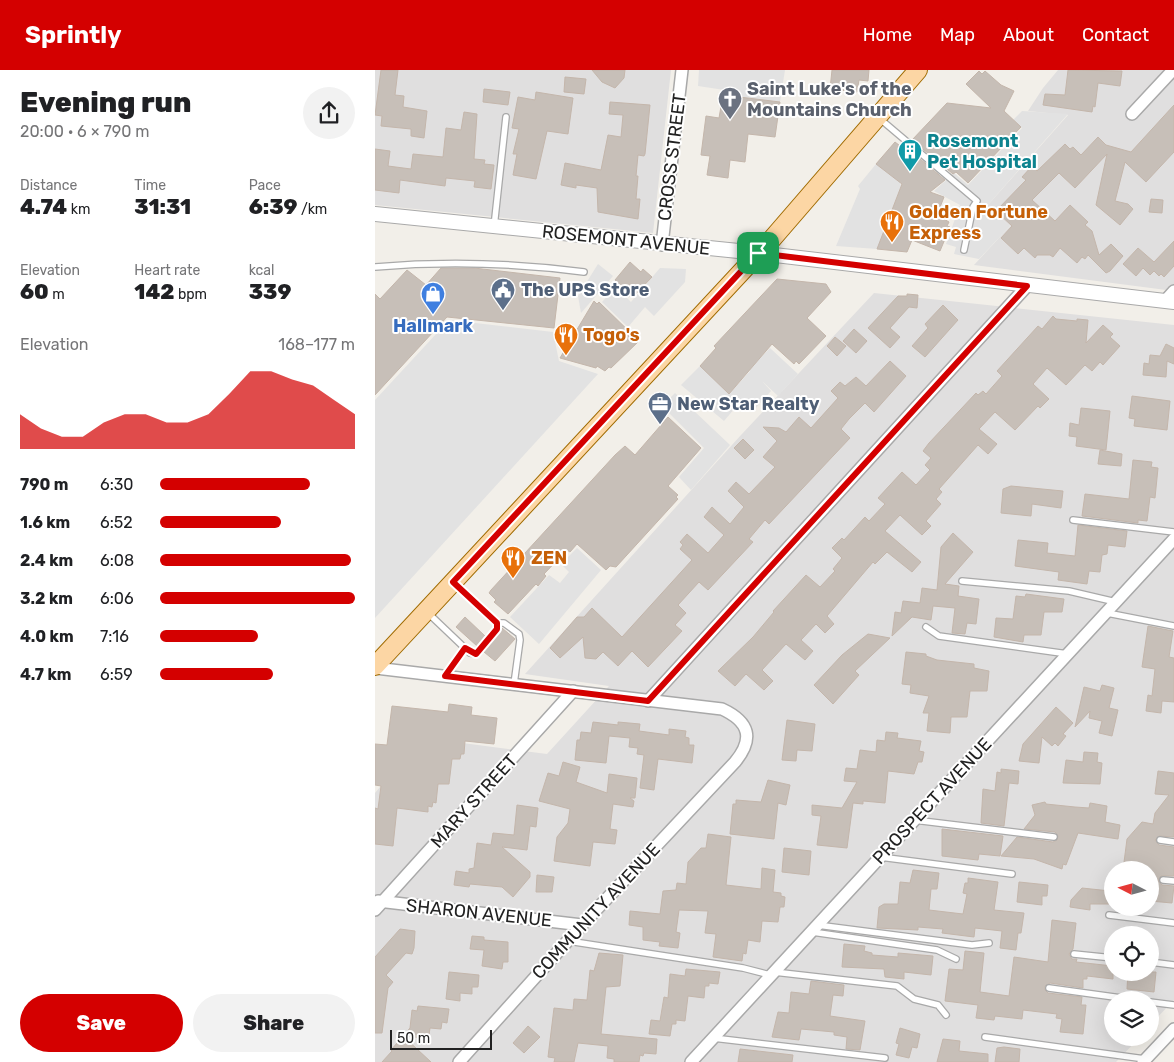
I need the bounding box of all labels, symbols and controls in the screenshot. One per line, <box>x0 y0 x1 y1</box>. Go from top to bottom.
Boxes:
text: Sprintly <box>25 21 122 49</box>
text: Home <box>863 24 912 46</box>
text: Map <box>940 24 975 46</box>
text: About <box>1003 24 1054 46</box>
text: Contact <box>1082 24 1149 46</box>
place label: Saint Luke's of the Mountains Church <box>747 78 912 121</box>
text: Evening run <box>20 86 191 119</box>
church icon: Saint Luke's of the Mountains Church <box>717 86 743 120</box>
button: share <box>303 87 355 139</box>
street label: CROSS STREET <box>653 92 691 222</box>
text: 20:00 · 6 × 790 m <box>20 122 150 141</box>
place label: Rosemont Pet Hospital <box>927 130 1037 173</box>
building icon: Rosemont Pet Hospital <box>897 138 923 172</box>
text: Distance <box>20 177 77 194</box>
text: Time <box>134 177 166 194</box>
text: Pace <box>249 177 281 194</box>
text: 4.74 <box>20 194 67 219</box>
text: 31:31 <box>134 194 191 219</box>
text: 6:39 <box>249 194 297 219</box>
text: km <box>67 201 90 218</box>
text: /km <box>297 201 327 218</box>
place label: Golden Fortune Express <box>909 201 1048 244</box>
restaurant icon: Golden Fortune Express <box>879 209 905 243</box>
street label: ROSEMONT AVENUE <box>541 220 711 260</box>
pin <box>737 232 779 274</box>
icon: arrive <box>744 239 772 267</box>
text: Elevation <box>20 262 80 279</box>
text: Heart rate <box>134 262 200 279</box>
text: kcal <box>249 262 274 279</box>
public building icon: The UPS Store <box>490 277 516 311</box>
text: 60 <box>20 279 49 304</box>
text: 142 <box>134 279 175 304</box>
text: 339 <box>249 279 291 304</box>
place label: The UPS Store <box>521 279 650 301</box>
shop icon: Hallmark <box>420 281 446 315</box>
text: m <box>49 286 65 303</box>
text: bpm <box>175 286 207 303</box>
place label: Hallmark <box>393 315 474 337</box>
restaurant icon: Togo's <box>553 322 579 356</box>
place label: Togo's <box>583 324 640 346</box>
text: Elevation <box>20 335 89 354</box>
text: 168–177 m <box>278 335 355 354</box>
office icon: New Star Realty <box>647 391 673 425</box>
place label: New Star Realty <box>677 393 820 415</box>
text: 790 m <box>20 475 68 494</box>
text: 6:30 <box>100 475 134 494</box>
text: 1.6 km <box>20 513 70 532</box>
text: 6:52 <box>100 513 133 532</box>
restaurant icon: ZEN <box>500 545 526 579</box>
place label: ZEN <box>531 547 567 569</box>
text: 2.4 km <box>20 551 73 570</box>
text: 6:08 <box>100 551 134 570</box>
text: 3.2 km <box>20 589 73 608</box>
text: 6:06 <box>100 589 134 608</box>
text: 4.0 km <box>20 627 74 646</box>
text: 7:16 <box>100 627 129 646</box>
text: 4.7 km <box>20 665 71 684</box>
text: 6:59 <box>100 665 133 684</box>
street label: PROSPECT AVENUE <box>868 733 996 869</box>
street label: MARY STREET <box>426 750 522 852</box>
street label: COMMUNITY AVENUE <box>527 838 665 984</box>
north arrow <box>1104 861 1159 916</box>
map controls <box>1104 861 1159 1046</box>
street label: SHARON AVENUE <box>405 894 553 932</box>
button: locate <box>1104 926 1159 981</box>
button: layers <box>1104 991 1159 1046</box>
button: Save <box>20 994 183 1052</box>
button: Share <box>193 994 355 1052</box>
scale bar <box>390 1027 493 1050</box>
text: 50 m <box>397 1030 430 1047</box>

